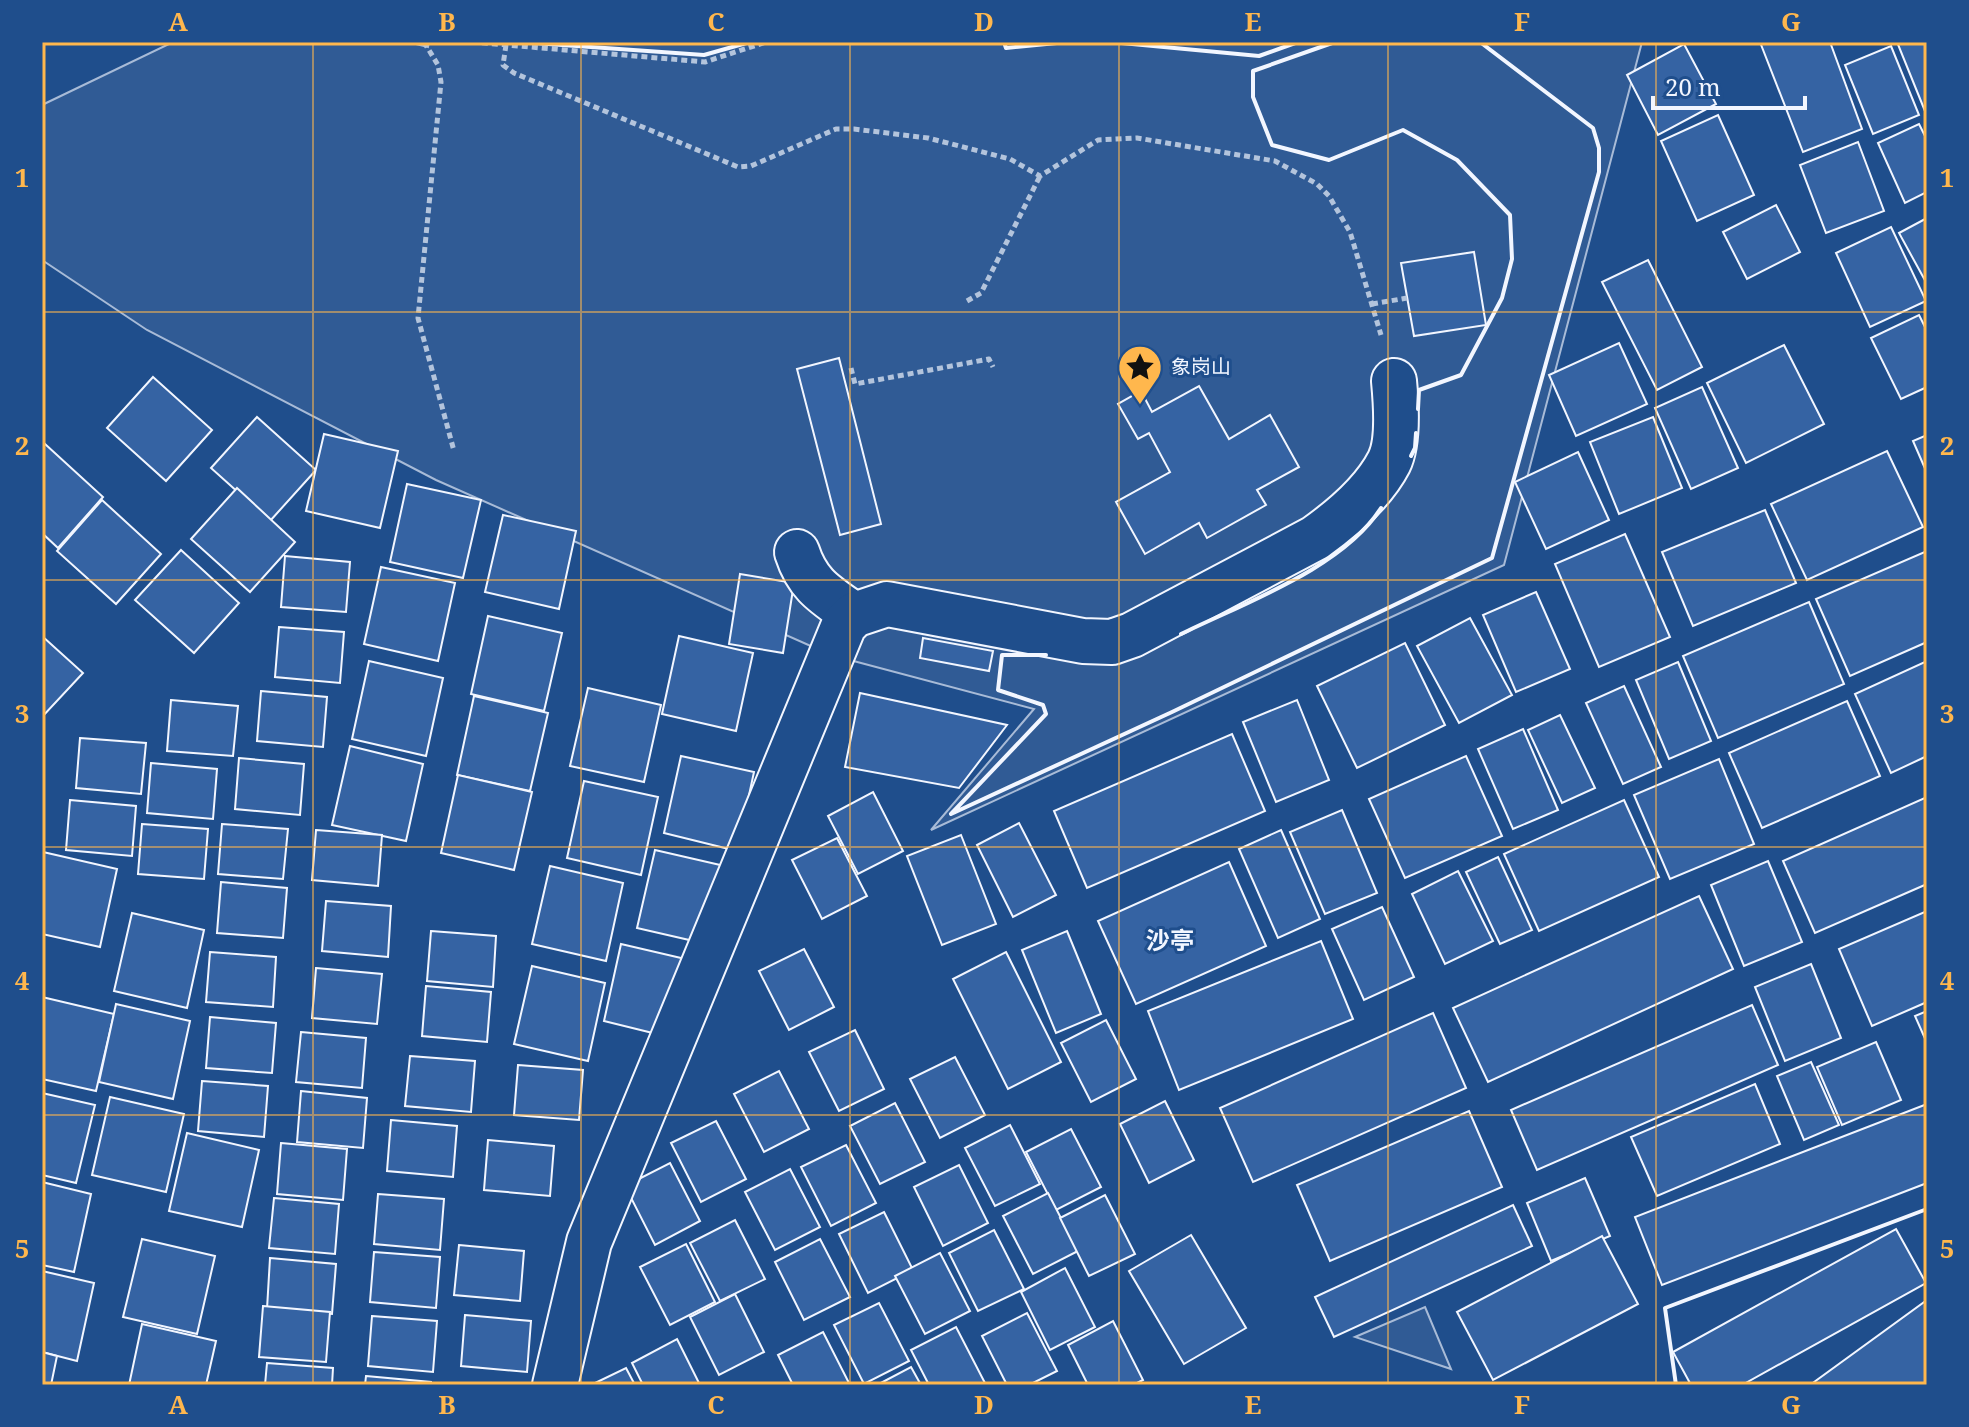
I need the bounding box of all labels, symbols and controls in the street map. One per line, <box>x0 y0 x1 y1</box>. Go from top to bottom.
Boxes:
text: A <box>168 3 188 39</box>
text: B <box>438 3 456 39</box>
text: C <box>707 3 725 39</box>
text: D <box>974 3 994 39</box>
text: E <box>1245 3 1262 39</box>
text: F <box>1514 3 1530 39</box>
text: G <box>1781 3 1801 39</box>
scale bar <box>1653 60 1805 110</box>
text: 20 m <box>1665 70 1721 103</box>
text: 1 <box>15 159 29 195</box>
text: 1 <box>1940 159 1954 195</box>
place icon: 象岗山 <box>1116 343 1164 406</box>
place label: 象岗山 <box>1171 353 1231 380</box>
text: 2 <box>15 427 29 463</box>
text: 2 <box>1940 427 1954 463</box>
text: 3 <box>15 695 29 731</box>
text: 3 <box>1940 695 1954 731</box>
district label: 沙亭 <box>1146 923 1194 956</box>
text: 4 <box>15 962 30 998</box>
text: 4 <box>1940 962 1955 998</box>
text: 5 <box>15 1230 29 1266</box>
text: 5 <box>1940 1230 1954 1266</box>
text: A <box>168 1386 188 1422</box>
text: B <box>438 1386 456 1422</box>
text: C <box>707 1386 725 1422</box>
text: D <box>974 1386 994 1422</box>
text: E <box>1245 1386 1262 1422</box>
text: F <box>1514 1386 1530 1422</box>
text: G <box>1781 1386 1801 1422</box>

